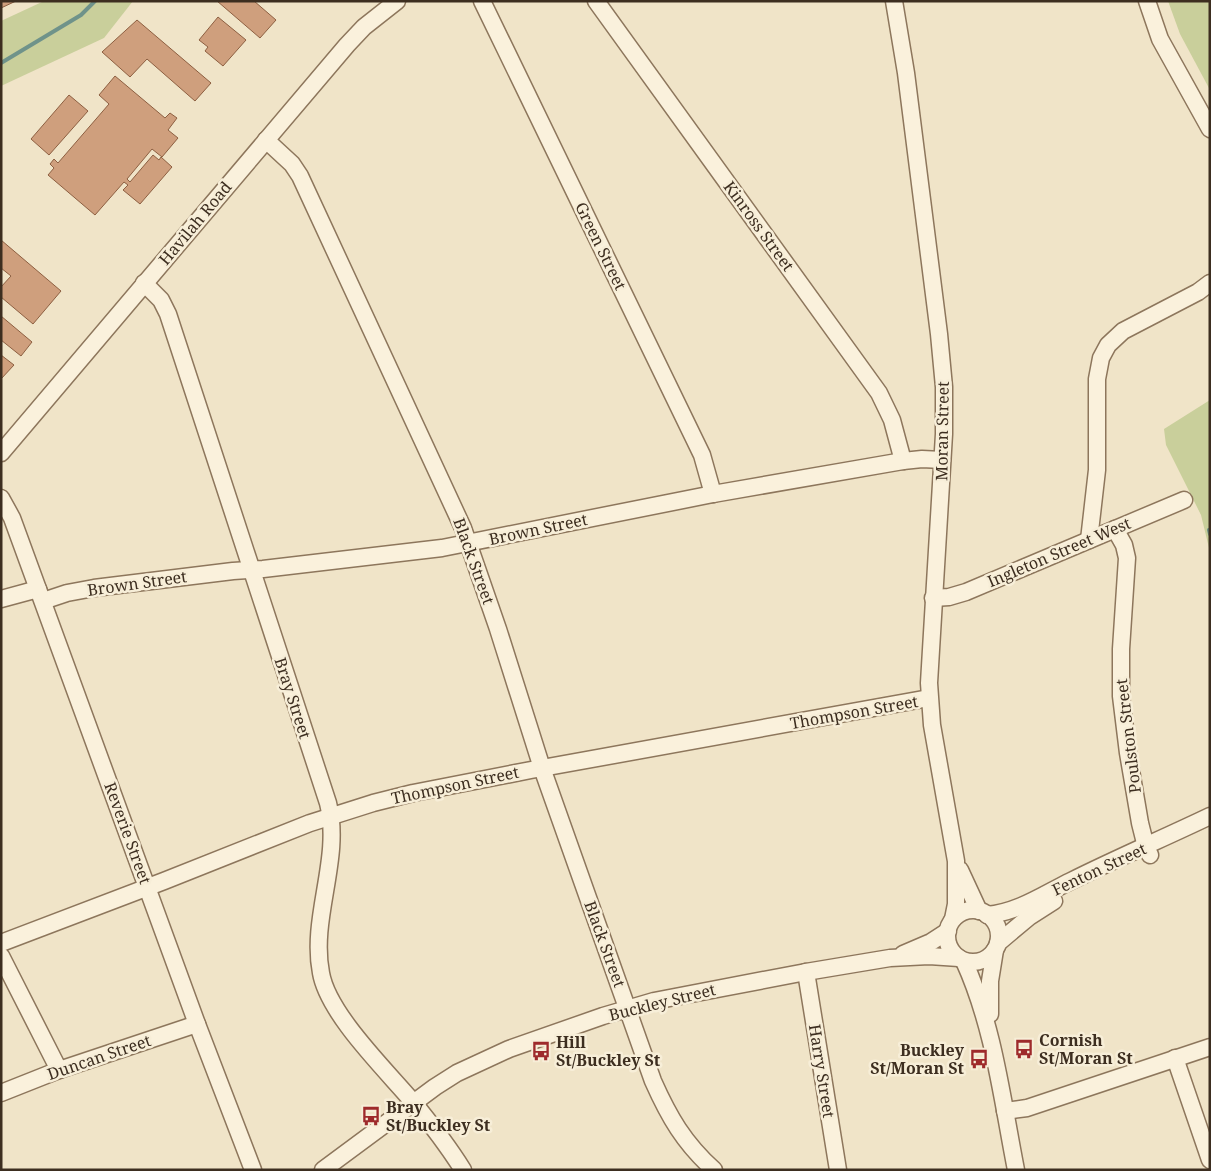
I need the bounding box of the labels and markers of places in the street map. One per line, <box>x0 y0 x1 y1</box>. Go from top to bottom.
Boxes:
place label: Cornish St/Moran St <box>1039 1029 1133 1069</box>
place label: Hill St/Buckley St <box>556 1031 661 1071</box>
bus stop icon: Cornish St/Moran St <box>1013 1038 1035 1060</box>
place label: Buckley St/Moran St <box>870 1039 965 1079</box>
bus stop icon: Hill St/Buckley St <box>530 1040 552 1062</box>
bus stop icon: Buckley St/Moran St <box>968 1048 990 1070</box>
place label: Bray St/Buckley St <box>386 1096 491 1136</box>
bus stop icon: Bray St/Buckley St <box>360 1105 382 1127</box>

